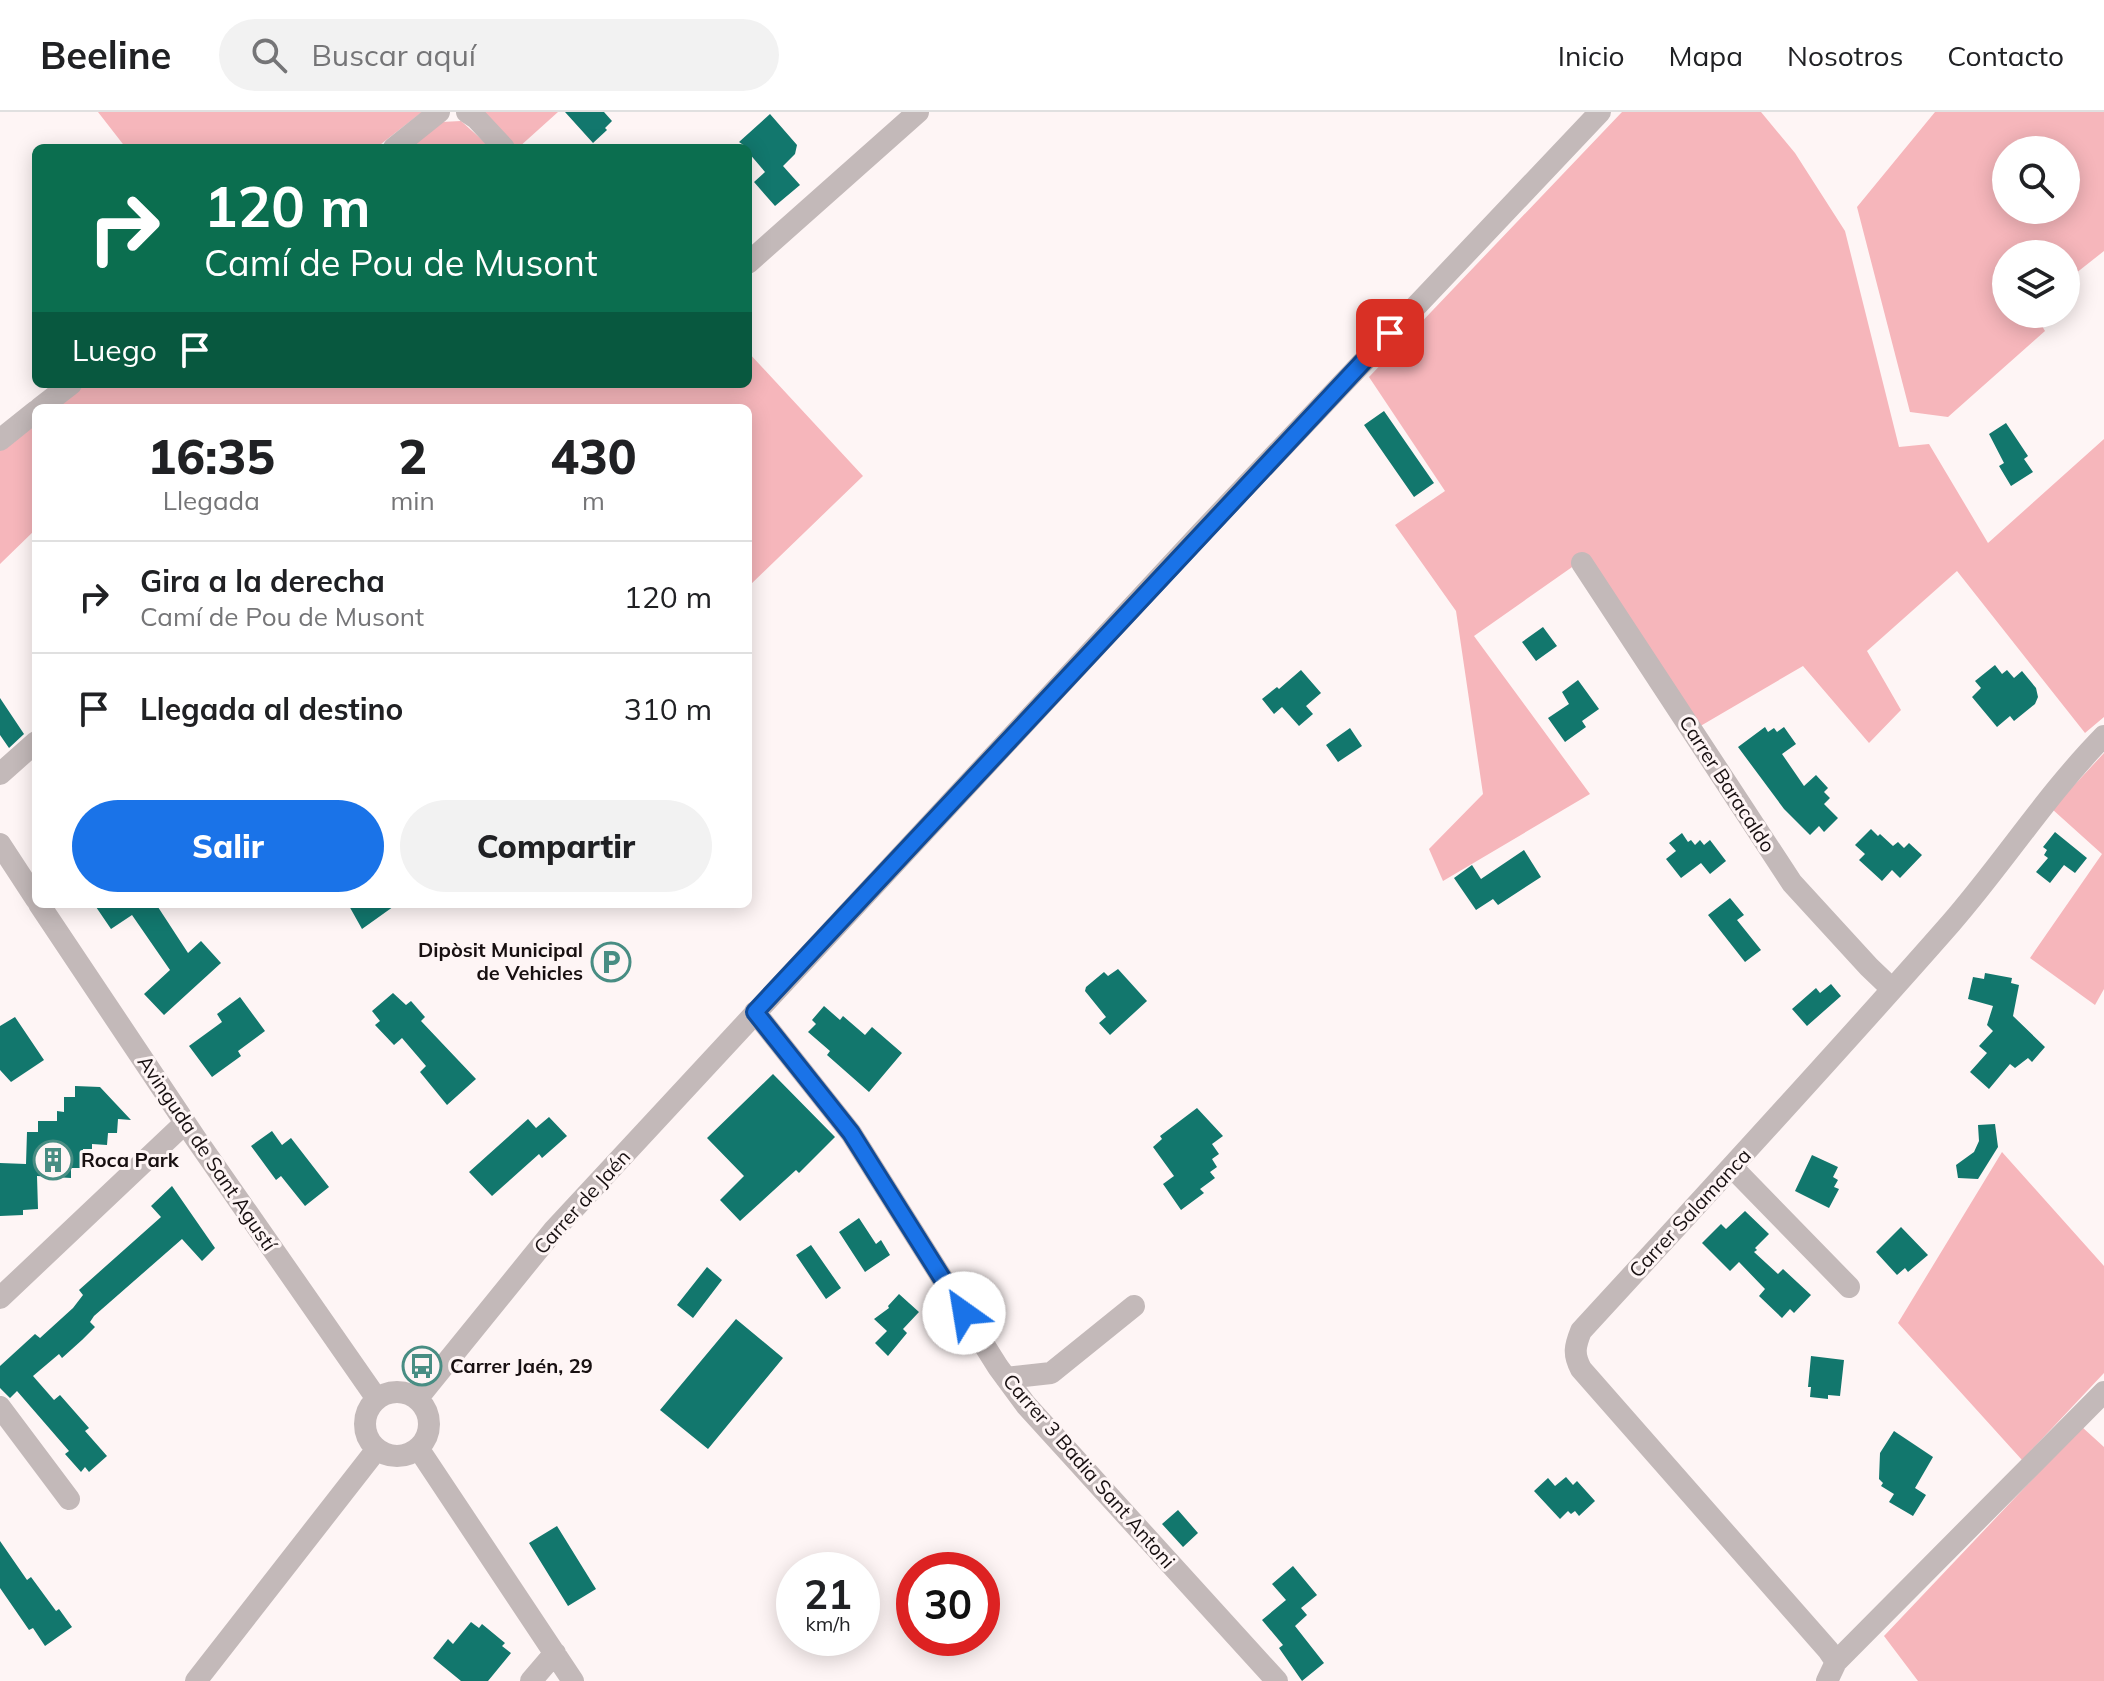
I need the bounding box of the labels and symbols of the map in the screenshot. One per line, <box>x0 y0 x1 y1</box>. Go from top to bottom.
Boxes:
pin <box>1356 299 1424 367</box>
street label: Carrer Baracaldo <box>1674 711 1781 857</box>
place label: Dipòsit Municipal de Vehicles <box>418 937 583 985</box>
parking icon: Dipòsit Municipal de Vehicles <box>590 941 632 983</box>
street label: Avinguda de Sant Agustí <box>133 1050 283 1256</box>
building icon: Roca Park <box>32 1139 74 1181</box>
street label: Carrer Salamanca <box>1623 1143 1756 1282</box>
street label: Carrer de Jaén <box>528 1144 635 1259</box>
place label: Roca Park <box>81 1147 180 1172</box>
position arrow <box>922 1271 1006 1355</box>
bus stop icon: Carrer Jaén, 29 <box>401 1345 443 1387</box>
place label: Carrer Jaén, 29 <box>450 1353 593 1378</box>
street label: Carrer 3 Badia Sant Antoni <box>998 1368 1181 1573</box>
speed limit sign: 30 <box>896 1552 1000 1656</box>

